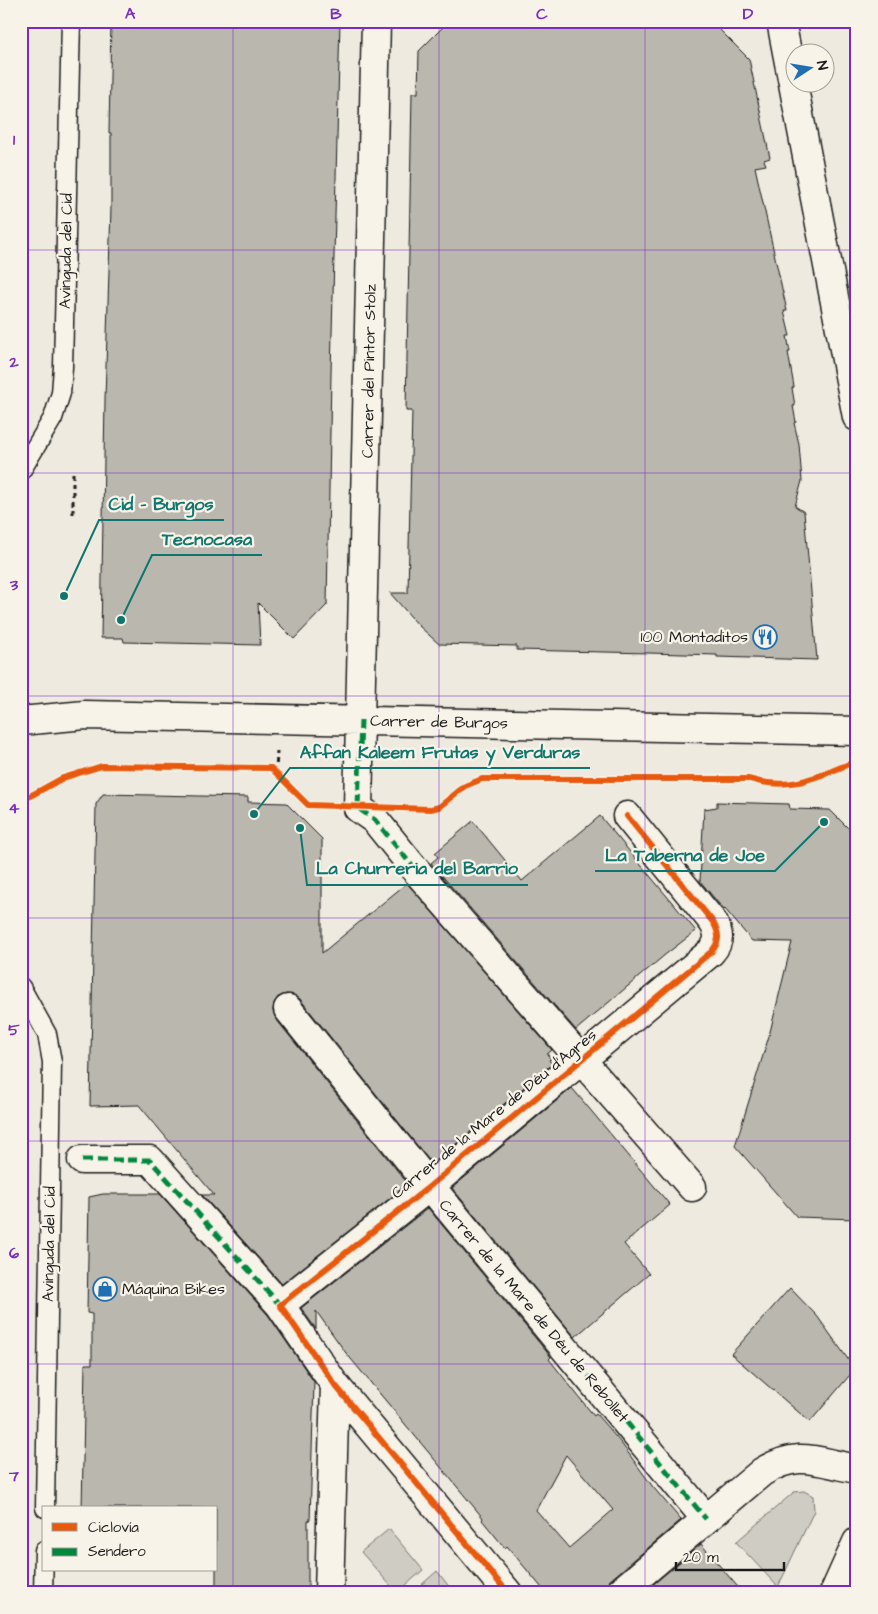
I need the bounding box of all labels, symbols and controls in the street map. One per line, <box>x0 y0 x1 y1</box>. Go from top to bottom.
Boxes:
text: A <box>125 3 136 25</box>
text: B <box>330 3 342 25</box>
text: C <box>536 3 548 25</box>
text: D <box>743 3 754 25</box>
north arrow <box>786 42 836 92</box>
text: N <box>811 59 832 72</box>
text: 1 <box>13 129 16 151</box>
street label: Avinguda del Cid <box>54 193 79 309</box>
street label: Carrer del Pintor Stolz <box>356 284 382 458</box>
text: 2 <box>8 351 19 373</box>
callout: Cid - Burgos <box>99 487 224 520</box>
text: Cid - Burgos <box>108 492 214 518</box>
callout: Tecnocasa <box>152 522 262 555</box>
text: Tecnocasa <box>161 527 253 552</box>
text: 3 <box>9 574 19 596</box>
restaurant icon: 100 Montaditos <box>752 624 778 650</box>
place label: 100 Montaditos <box>640 626 748 648</box>
street label: Carrer de Burgos <box>370 710 508 735</box>
callout: Affan Kaleem Frutas y Verduras <box>290 735 590 768</box>
text: Affan Kaleem Frutas y Verduras <box>300 740 580 766</box>
text: 4 <box>9 797 20 819</box>
callout: La Taberna de Joe <box>595 838 775 871</box>
text: La Taberna de Joe <box>605 843 765 868</box>
callout: La Churreria del Barrio <box>307 852 528 885</box>
text: La Churreria del Barrio <box>316 856 519 881</box>
text: 5 <box>8 1019 20 1041</box>
street label: Carrer de la Mare de Déu d'Agres <box>387 1024 602 1205</box>
street label: Avinguda del Cid <box>37 1186 62 1302</box>
street label: Carrer de la Mare de Déu de Rebollet <box>434 1195 634 1428</box>
text: 6 <box>9 1242 19 1264</box>
shop icon: Máquina Bikes <box>92 1276 118 1302</box>
place label: Máquina Bikes <box>122 1278 225 1300</box>
text: 7 <box>8 1465 19 1487</box>
legend <box>42 1506 218 1572</box>
text: Ciclovía <box>88 1517 139 1538</box>
scale bar <box>676 1539 783 1571</box>
text: Sendero <box>88 1541 146 1562</box>
text: 20 m <box>683 1547 719 1568</box>

